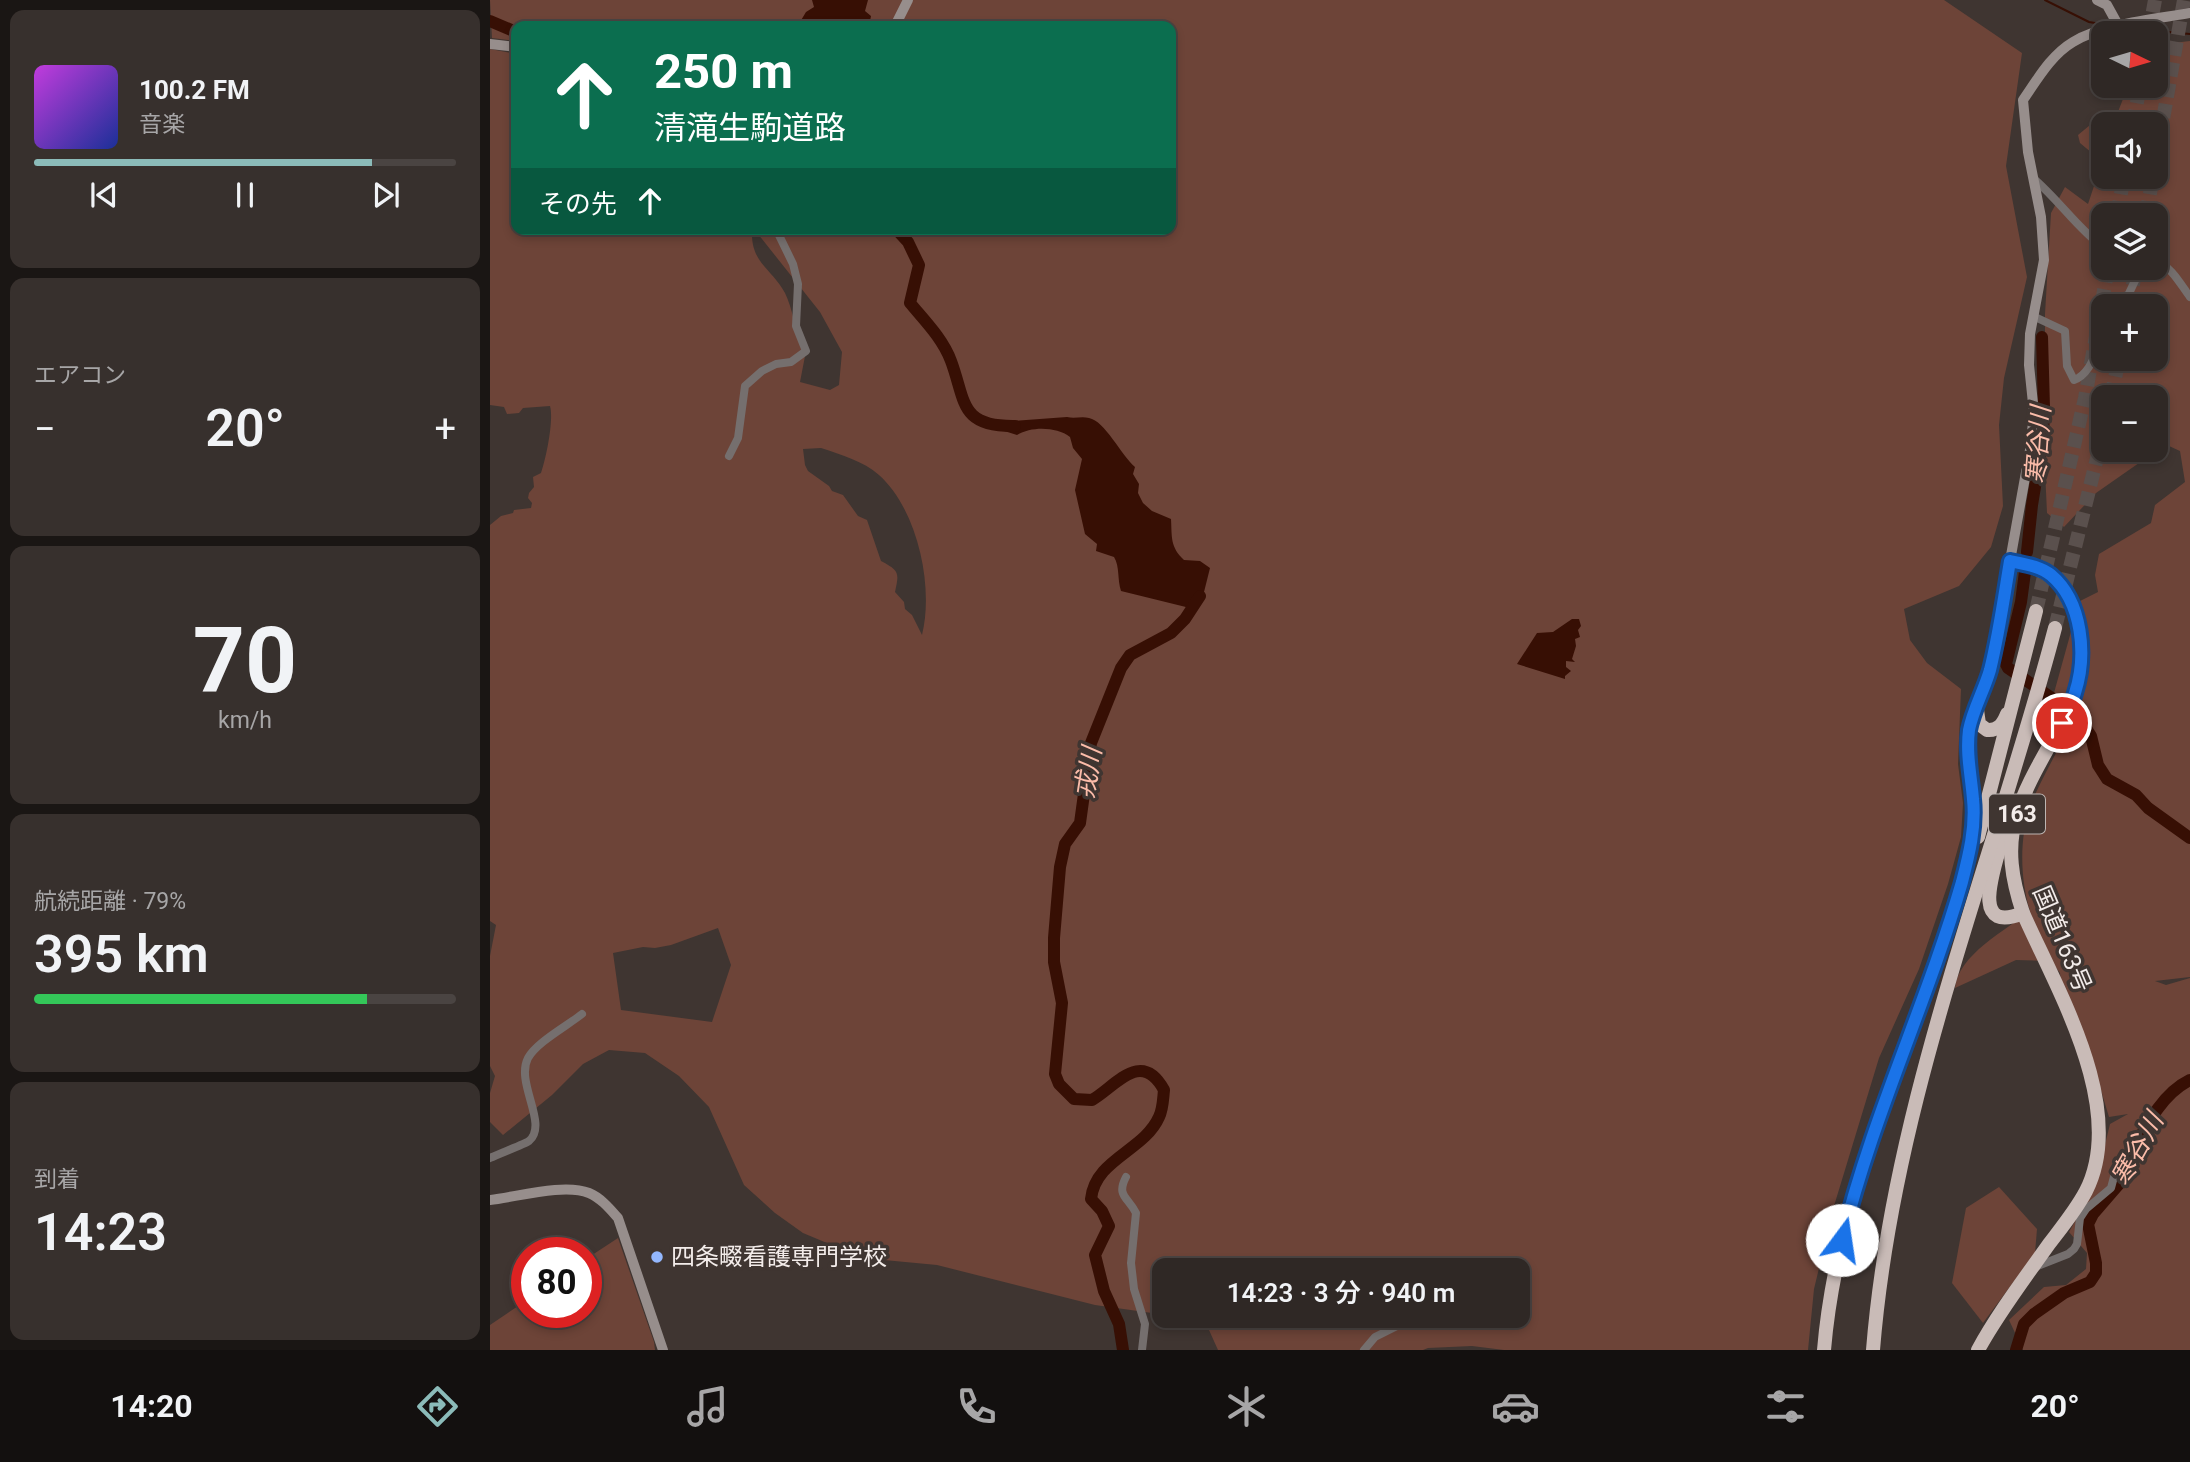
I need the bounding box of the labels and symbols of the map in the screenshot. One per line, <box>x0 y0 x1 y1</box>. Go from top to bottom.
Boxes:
north arrow <box>2091 21 2168 98</box>
water label: 寒谷川 <box>2020 402 2056 485</box>
pin <box>2032 693 2092 753</box>
water label: 戎川 <box>1069 742 1107 801</box>
road number: 163 <box>1989 794 2045 834</box>
street label: 国道163号 <box>2027 882 2097 996</box>
water label: 寒谷川 <box>2105 1105 2170 1190</box>
position arrow <box>1805 1203 1879 1277</box>
speed limit sign: 80 <box>511 1237 602 1328</box>
place label: 四条畷看護専門学校 <box>671 1243 887 1271</box>
marker: 四条畷看護専門学校 <box>649 1249 665 1265</box>

